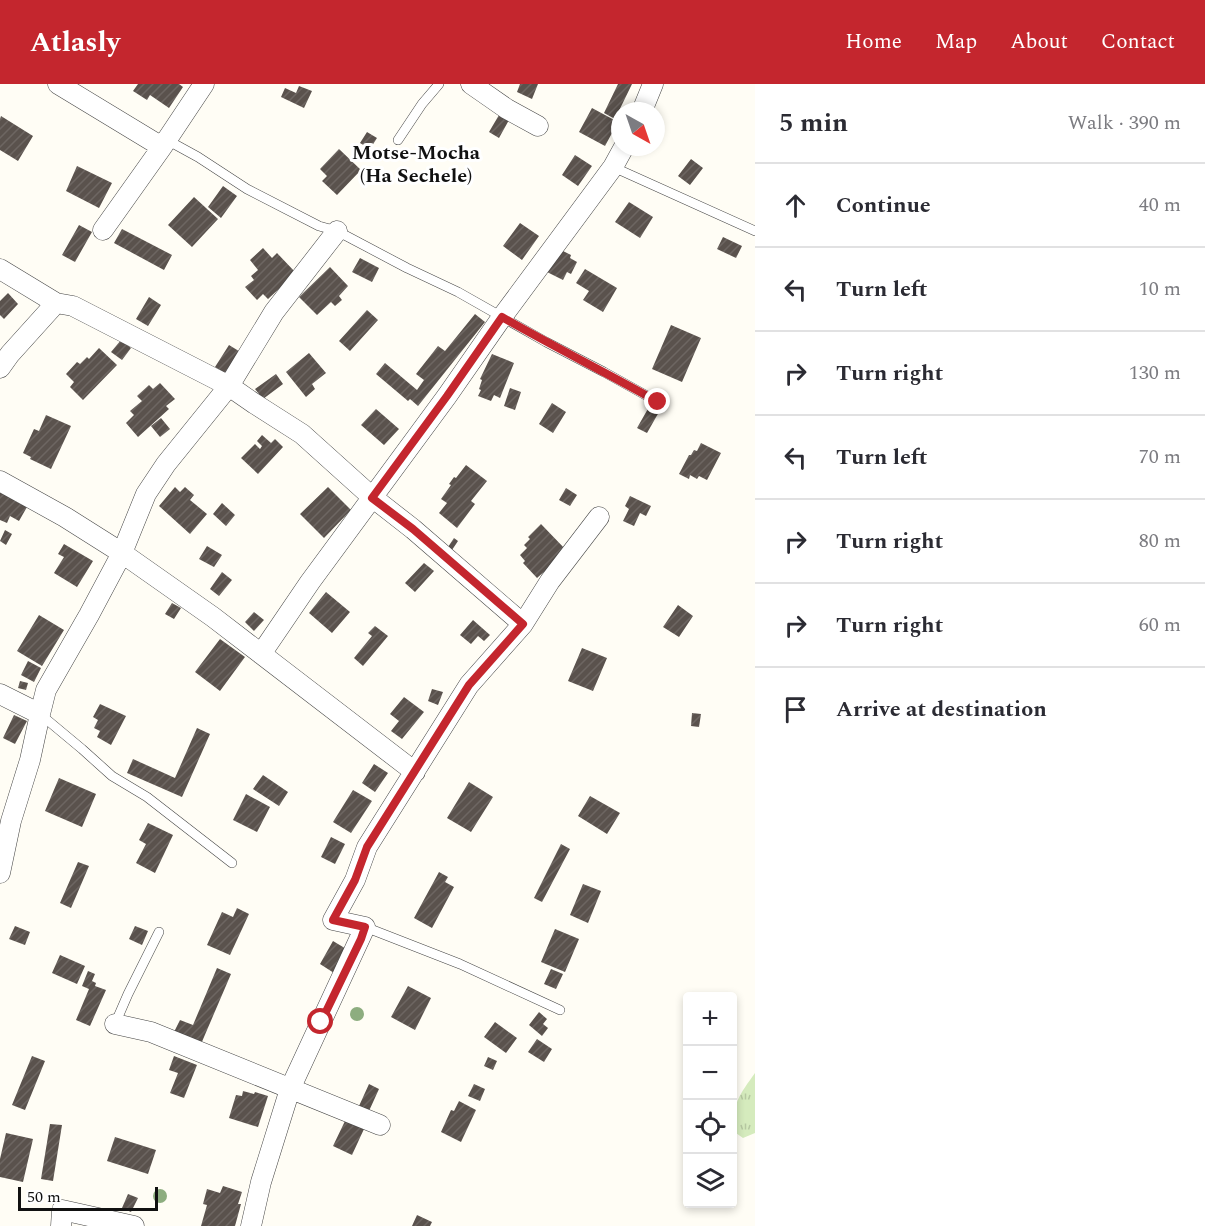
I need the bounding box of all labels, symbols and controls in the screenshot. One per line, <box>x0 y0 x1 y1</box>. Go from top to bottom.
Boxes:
text: Atlasly <box>30 21 120 64</box>
text: Home <box>845 26 902 58</box>
text: Map <box>935 26 977 58</box>
text: About <box>1010 26 1068 58</box>
text: Contact <box>1101 26 1175 58</box>
north arrow <box>611 102 665 156</box>
text: 5 min <box>779 103 848 143</box>
text: Walk · 390 m <box>1068 108 1181 138</box>
district label: Motse-Mocha (Ha Sechele) <box>352 138 481 191</box>
icon: ahead <box>779 189 812 222</box>
text: Continue <box>836 189 931 222</box>
text: 40 m <box>1139 190 1181 220</box>
icon: left <box>779 273 812 306</box>
text: Turn left <box>836 273 928 306</box>
text: 10 m <box>1139 274 1181 304</box>
icon: right <box>779 357 812 390</box>
text: Turn right <box>836 357 943 390</box>
text: 130 m <box>1129 358 1181 388</box>
route end <box>644 388 670 414</box>
icon: left <box>779 441 812 474</box>
text: Turn left <box>836 441 928 474</box>
text: 70 m <box>1139 442 1181 472</box>
icon: right <box>779 525 812 558</box>
text: Turn right <box>836 525 943 558</box>
text: 80 m <box>1139 526 1181 556</box>
icon: right <box>779 609 812 642</box>
text: Turn right <box>836 609 943 642</box>
text: 60 m <box>1139 610 1181 640</box>
icon: arrive <box>779 693 812 726</box>
text: Arrive at destination <box>836 693 1047 726</box>
map controls <box>683 992 737 1208</box>
button: + <box>683 992 737 1046</box>
route start <box>307 1008 333 1034</box>
button: − <box>683 1046 737 1100</box>
button: locate <box>683 1100 737 1154</box>
button: layers <box>683 1154 737 1208</box>
scale bar <box>18 1184 158 1212</box>
text: 50 m <box>27 1185 61 1209</box>

